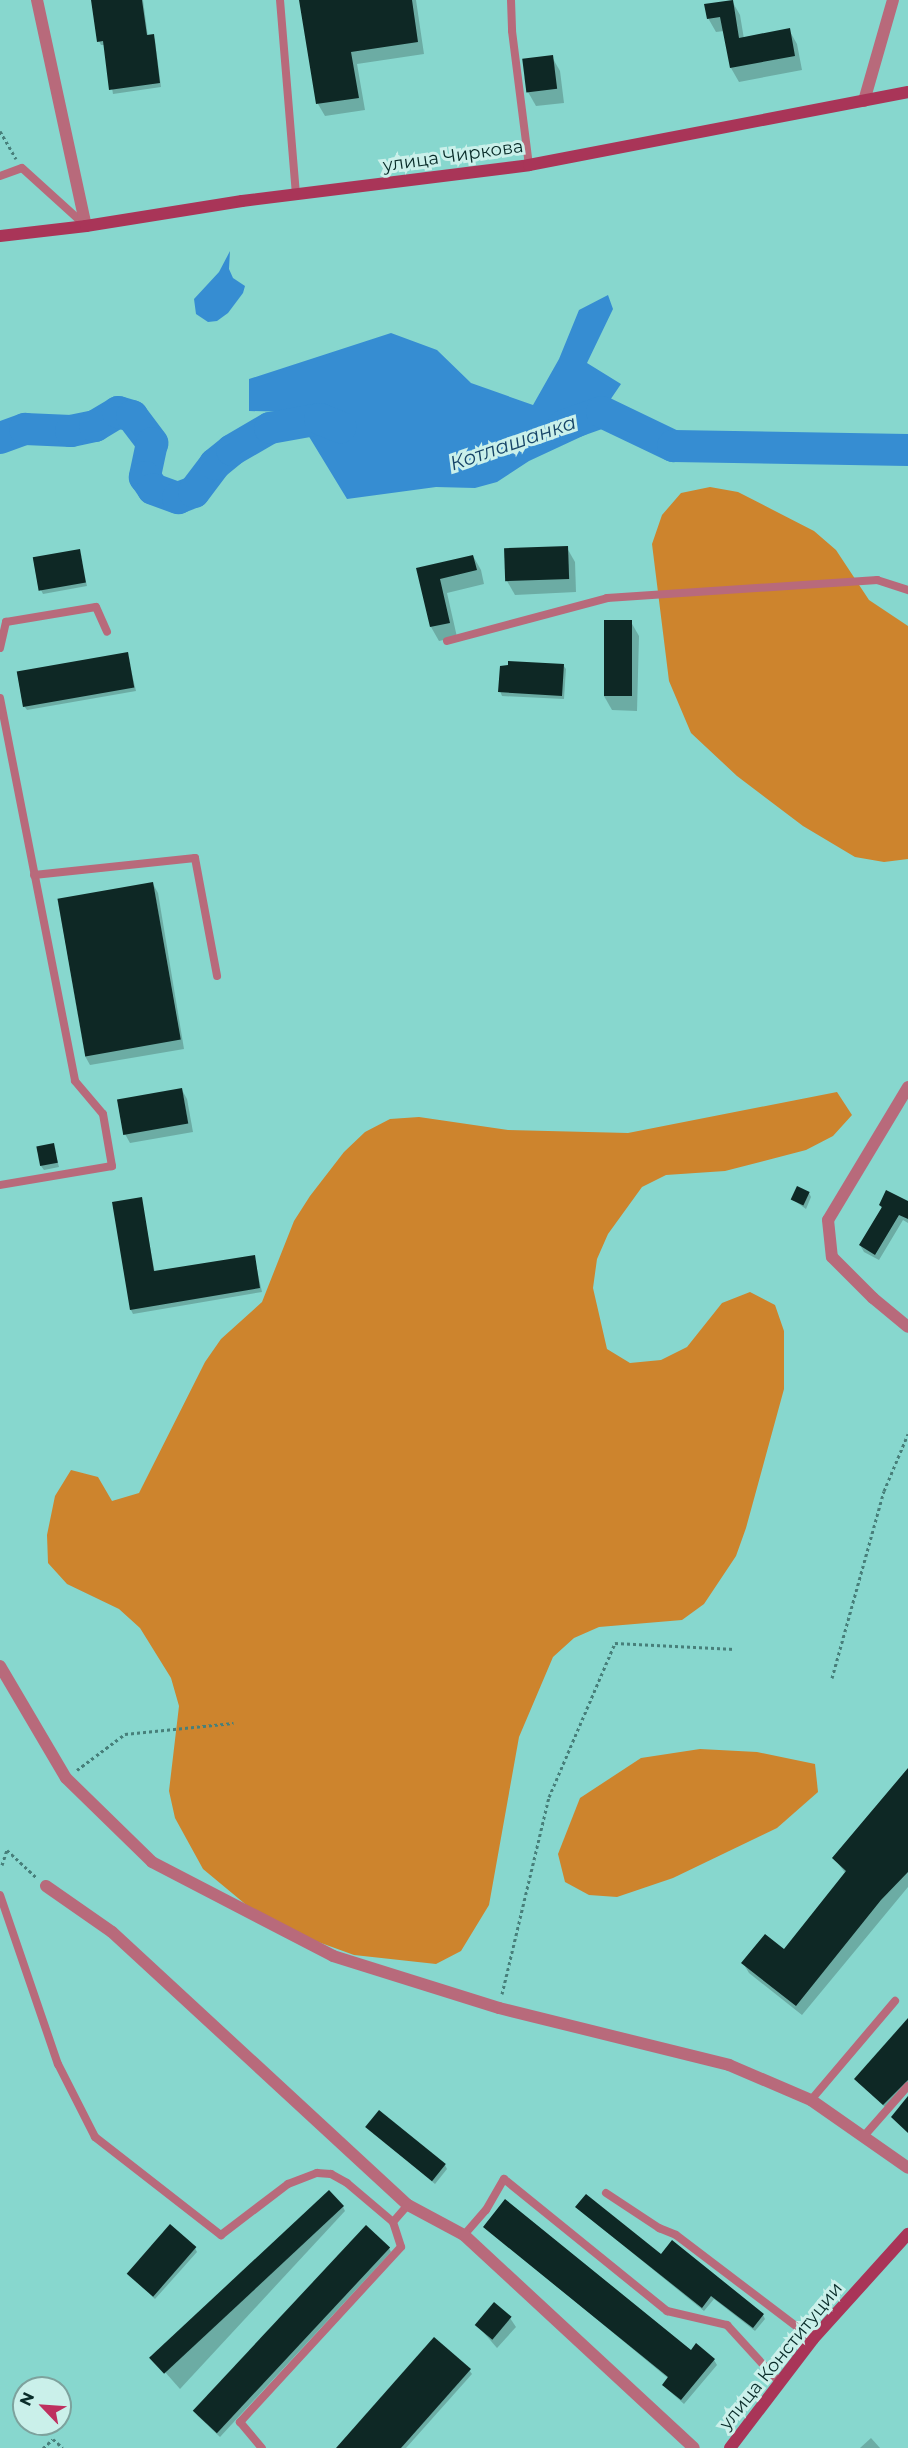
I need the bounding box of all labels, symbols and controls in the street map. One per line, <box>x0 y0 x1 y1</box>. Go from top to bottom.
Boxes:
street label: улица Чиркова <box>381 135 525 177</box>
water label: Котлашанка <box>447 410 579 476</box>
street label: улица Конституции <box>715 2278 847 2434</box>
north arrow <box>12 2376 72 2436</box>
text: N <box>16 2389 38 2409</box>

